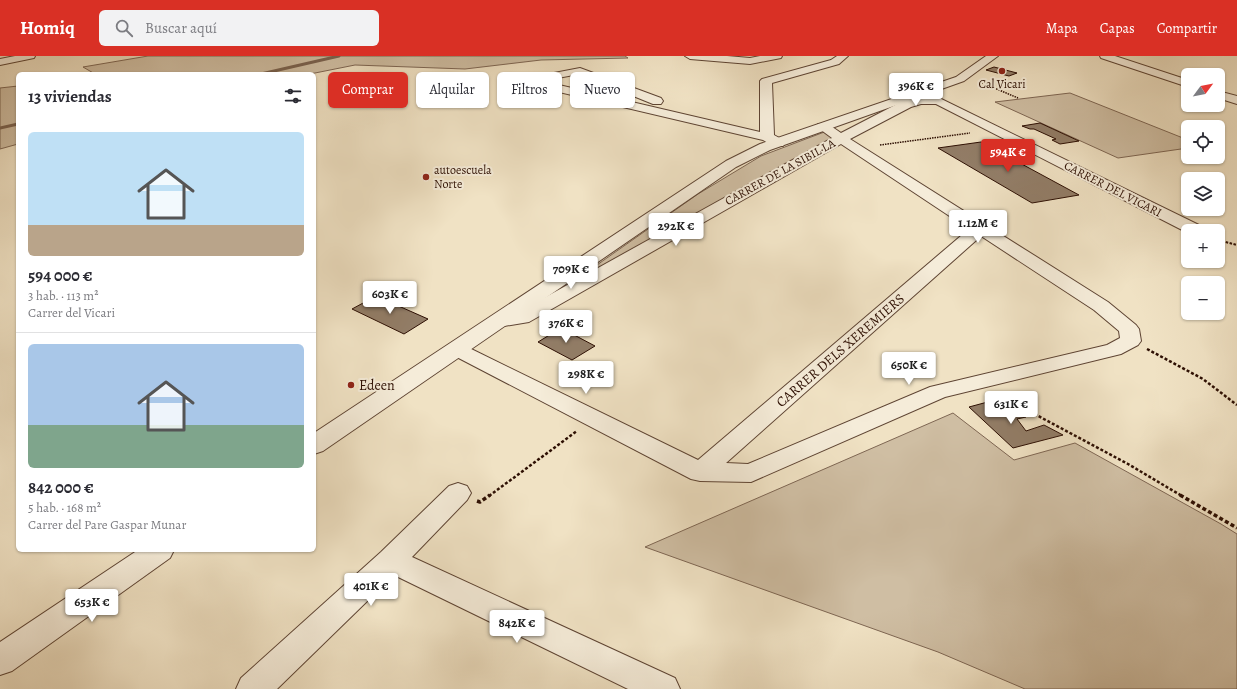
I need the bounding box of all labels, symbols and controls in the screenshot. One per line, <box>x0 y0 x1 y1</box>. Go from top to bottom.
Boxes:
search box <box>99 10 379 46</box>
text: Homiq <box>20 15 75 41</box>
icon: search <box>113 17 135 39</box>
text: Buscar aquí <box>145 18 217 38</box>
text: Mapa <box>1046 19 1078 38</box>
text: Capas <box>1100 19 1135 38</box>
text: Compartir <box>1157 19 1217 38</box>
marker: Cal Vicari <box>997 66 1007 76</box>
north arrow <box>1181 68 1225 112</box>
map controls <box>1181 68 1225 320</box>
chip: Comprar <box>328 72 408 108</box>
chip: Alquilar <box>416 72 489 108</box>
chip: Filtros <box>497 72 562 108</box>
chip: Nuevo <box>570 72 635 108</box>
pin: 396K € <box>883 73 949 107</box>
place label: Cal Vicari <box>978 76 1026 92</box>
text: 396K € <box>898 77 934 94</box>
text: 13 viviendas <box>28 85 112 108</box>
icon: filters <box>282 85 304 107</box>
button: locate <box>1181 120 1225 164</box>
street label: CARRER DE LA SIBIL·LA <box>722 135 839 209</box>
pin: 594K € <box>975 139 1041 173</box>
text: 594K € <box>990 143 1026 160</box>
street label: CARRER DEL VICARI <box>1061 157 1165 221</box>
icon: home <box>130 158 202 230</box>
place label: autoescuela Norte <box>434 162 492 192</box>
marker: autoescuela Norte <box>421 172 431 182</box>
button: layers <box>1181 172 1225 216</box>
pin: 1.12M € <box>941 210 1015 244</box>
pin: 292K € <box>643 213 709 247</box>
text: 1.12M € <box>958 214 998 231</box>
text: 292K € <box>658 217 694 234</box>
button: + <box>1181 224 1225 268</box>
pin: 709K € <box>538 256 604 290</box>
text: 709K € <box>553 260 589 277</box>
text: 594 000 € <box>28 264 92 287</box>
button: − <box>1181 276 1225 320</box>
pin: 603K € <box>357 281 423 315</box>
text: 603K € <box>372 285 408 302</box>
text: 3 hab. · 113 m² <box>28 287 98 304</box>
street label: CARRER DELS XEREMIERS <box>772 289 909 412</box>
text: Carrer del Vicari <box>28 304 115 321</box>
pin: 376K € <box>533 310 599 344</box>
text: 376K € <box>548 314 584 331</box>
pin: 650K € <box>876 352 942 386</box>
text: 650K € <box>891 356 927 373</box>
pin: 298K € <box>553 361 619 395</box>
text: 298K € <box>568 365 604 382</box>
icon: home <box>130 370 202 442</box>
place label: Edeen <box>359 376 395 395</box>
marker: Edeen <box>346 380 356 390</box>
pin: 631K € <box>978 391 1044 425</box>
text: 631K € <box>994 395 1028 412</box>
text: 842 000 € <box>28 476 94 499</box>
text: 5 hab. · 168 m² <box>28 499 101 516</box>
text: Carrer del Pare Gaspar Munar <box>28 516 186 533</box>
pin: 401K € <box>338 573 404 607</box>
text: 401K € <box>353 577 389 594</box>
pin: 653K € <box>59 589 125 623</box>
text: 653K € <box>74 593 110 610</box>
pin: 842K € <box>484 610 550 644</box>
text: 842K € <box>499 614 535 631</box>

